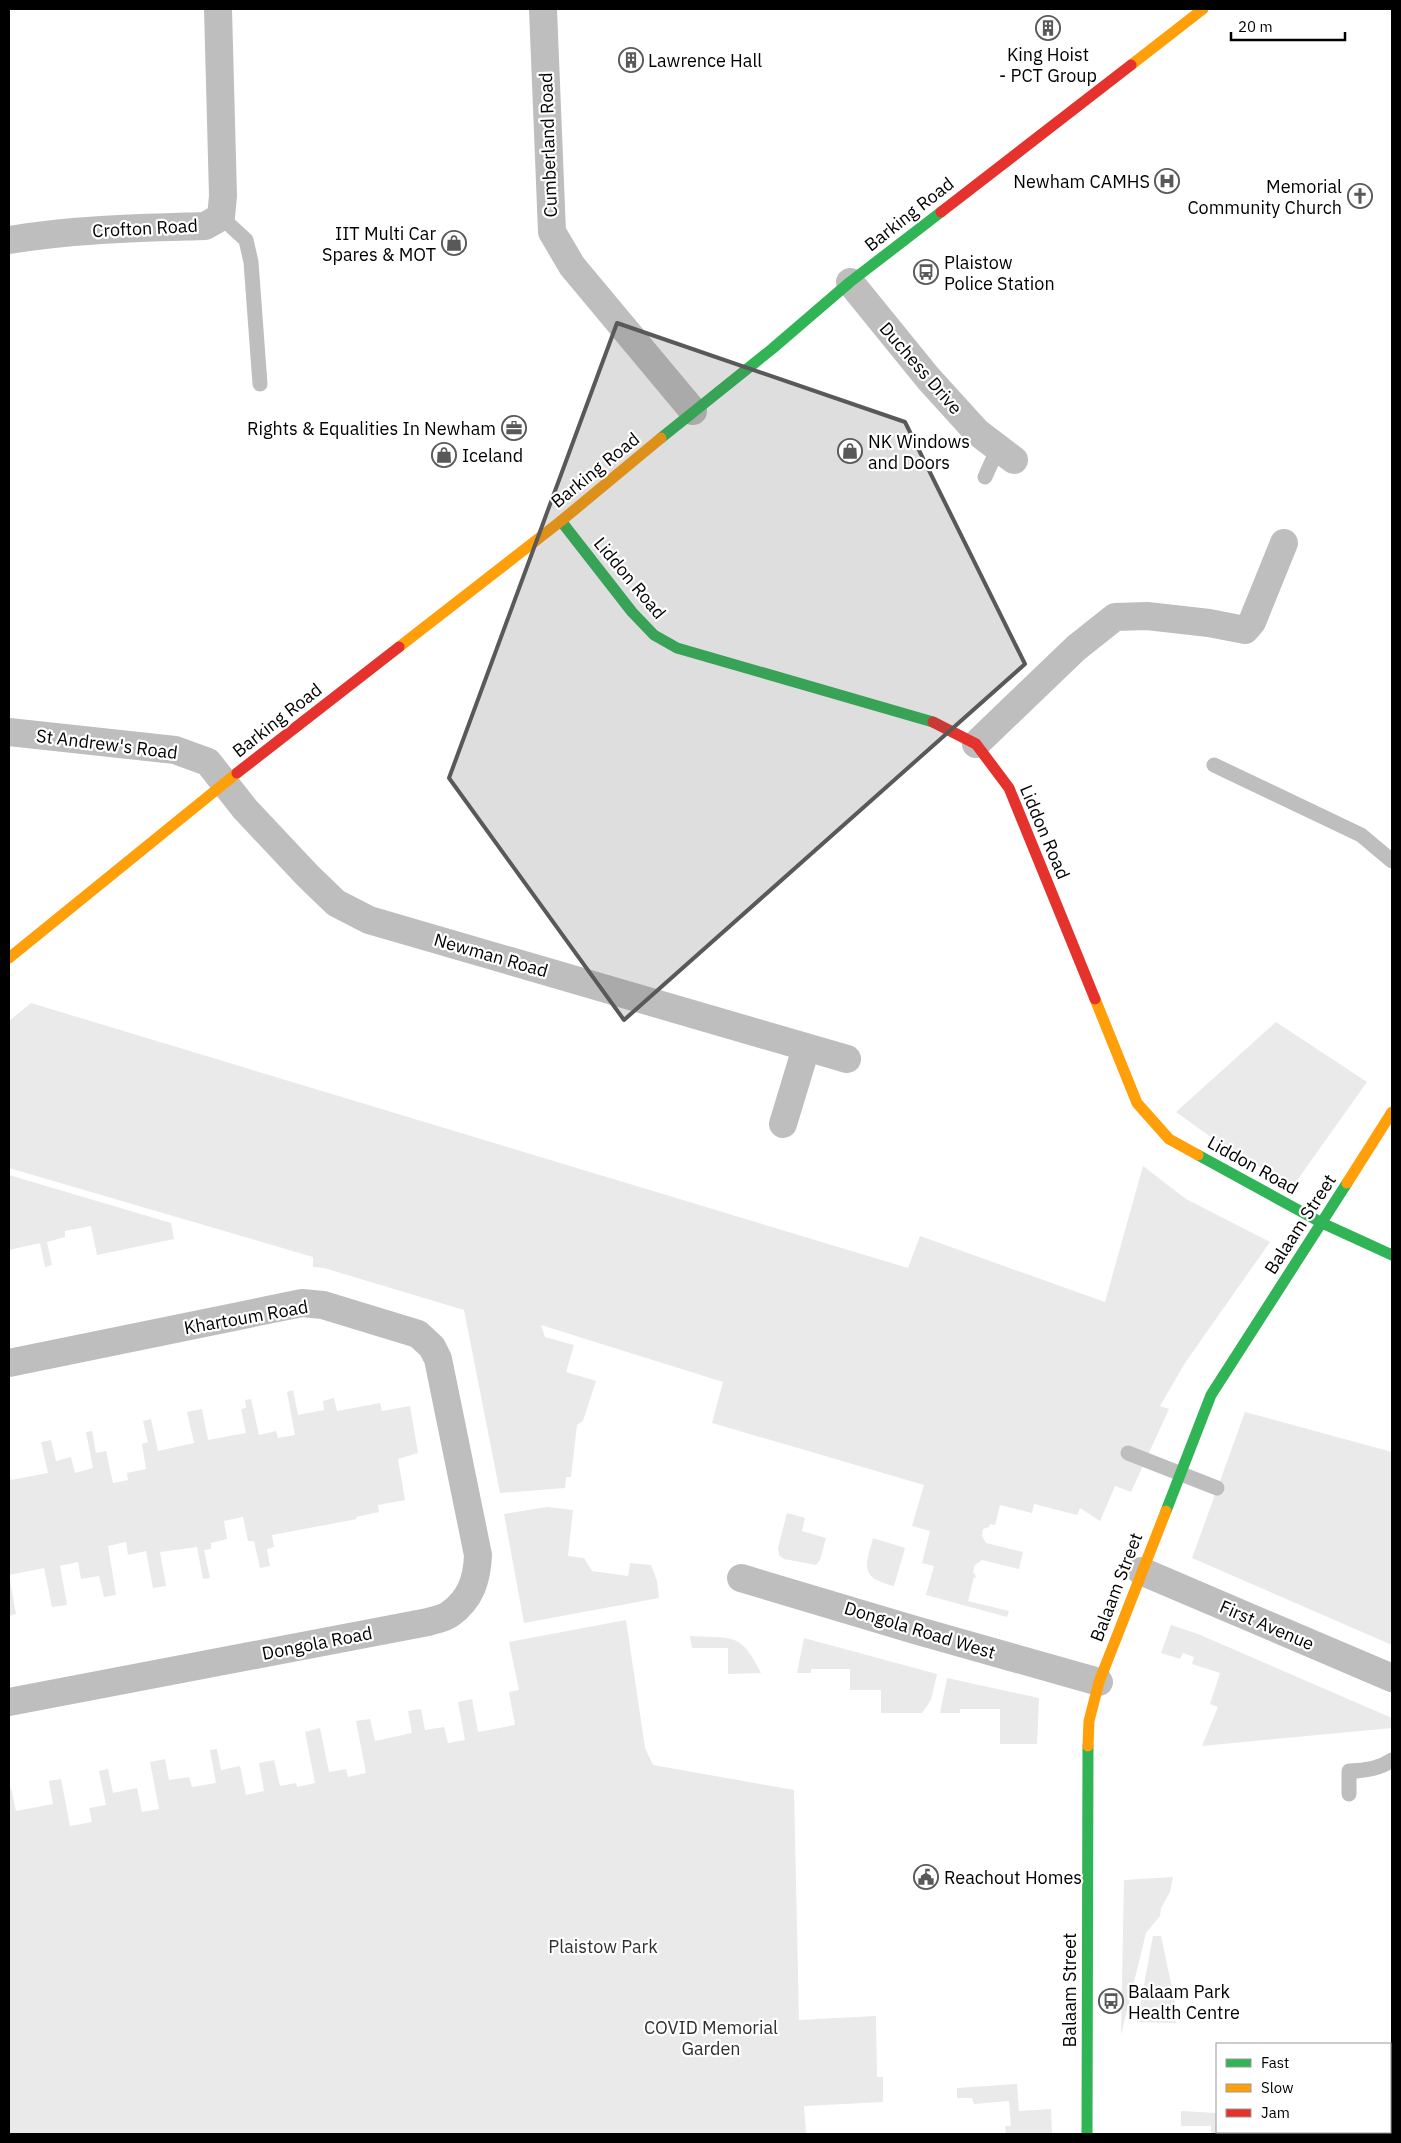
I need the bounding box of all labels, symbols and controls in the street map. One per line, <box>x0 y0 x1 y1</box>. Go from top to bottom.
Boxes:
scale bar <box>1231 10 1345 42</box>
building icon: King Hoist - PCT Group <box>1035 15 1061 41</box>
text: 20 m <box>1238 17 1273 36</box>
place label: King Hoist - PCT Group <box>999 43 1097 87</box>
building icon: Lawrence Hall <box>618 47 644 73</box>
place label: Lawrence Hall <box>648 49 762 72</box>
street label: Cumberland Road <box>534 72 562 218</box>
hospital icon: Newham CAMHS <box>1154 168 1180 194</box>
place label: Newham CAMHS <box>1013 170 1150 193</box>
street label: Barking Road <box>860 172 958 256</box>
place label: Memorial Community Church <box>1187 175 1342 219</box>
church icon: Memorial Community Church <box>1347 183 1373 209</box>
street label: Crofton Road <box>92 214 198 242</box>
place label: IIT Multi Car Spares & MOT <box>322 222 436 266</box>
shop icon: IIT Multi Car Spares & MOT <box>441 230 467 256</box>
place label: Plaistow Police Station <box>944 251 1055 295</box>
bus stop icon: Plaistow Police Station <box>913 259 939 285</box>
street label: Duchess Drive <box>875 317 967 419</box>
office icon: Rights & Equalities In Newham <box>501 415 527 441</box>
place label: Rights & Equalities In Newham <box>247 417 496 440</box>
street label: Barking Road <box>546 427 644 513</box>
place label: NK Windows and Doors <box>868 430 970 474</box>
shop icon: NK Windows and Doors <box>837 438 863 464</box>
shop icon: Iceland <box>431 442 457 468</box>
place label: Iceland <box>462 444 523 467</box>
street label: Liddon Road <box>589 532 671 624</box>
street label: Barking Road <box>228 678 326 762</box>
street label: St Andrew's Road <box>35 724 179 764</box>
street label: Liddon Road <box>1015 781 1075 883</box>
street label: Newman Road <box>431 928 551 982</box>
street label: Liddon Road <box>1204 1131 1302 1199</box>
street label: Balaam Street <box>1259 1170 1341 1278</box>
street label: Khartoum Road <box>182 1295 310 1339</box>
street label: Balaam Street <box>1085 1529 1147 1645</box>
street label: First Avenue <box>1216 1595 1318 1655</box>
street label: Dongola Road West <box>842 1596 998 1664</box>
street label: Dongola Road <box>260 1621 374 1665</box>
public building icon: Reachout Homes <box>913 1864 939 1890</box>
place label: Reachout Homes <box>944 1866 1082 1889</box>
street label: Balaam Street <box>1058 1933 1081 2047</box>
park label: Plaistow Park <box>548 1935 658 1958</box>
place label: Balaam Park Health Centre <box>1128 1980 1240 2024</box>
bus stop icon: Balaam Park Health Centre <box>1098 1988 1124 2014</box>
park label: COVID Memorial Garden <box>644 2016 778 2060</box>
legend <box>1216 2043 1391 2133</box>
text: Fast <box>1261 2053 1289 2072</box>
text: Slow <box>1261 2078 1294 2097</box>
text: Jam <box>1261 2103 1290 2122</box>

